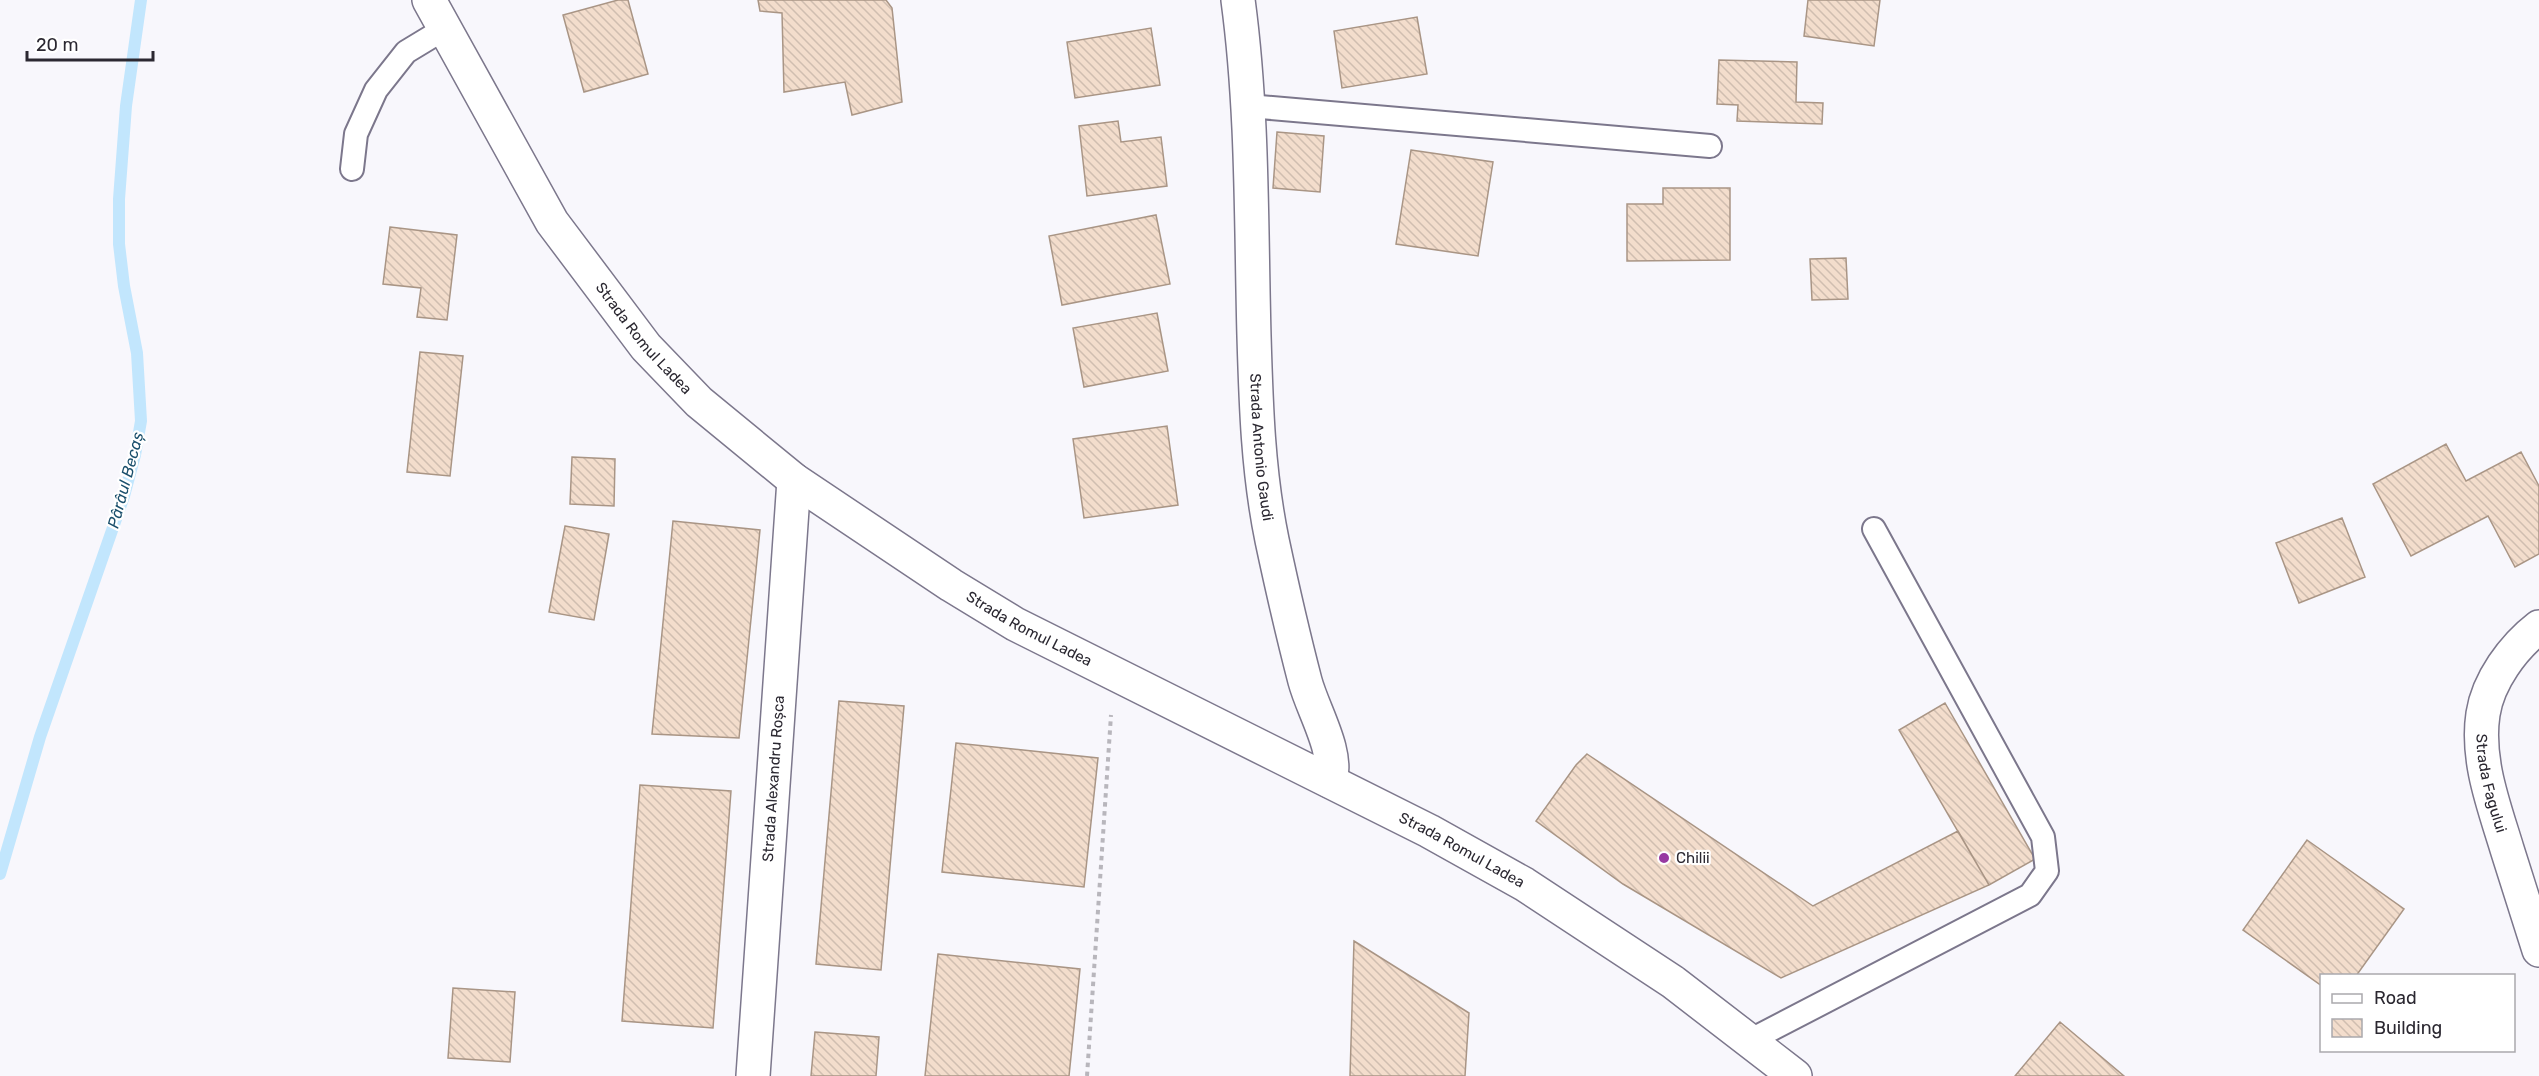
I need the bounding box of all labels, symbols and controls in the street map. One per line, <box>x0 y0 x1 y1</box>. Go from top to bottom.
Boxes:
scale bar <box>27 24 153 62</box>
text: 20 m <box>36 34 78 56</box>
street label: Strada Romul Ladea <box>592 279 696 398</box>
street label: Strada Antonio Gaudi <box>1246 373 1277 522</box>
water label: Pârâul Becaș <box>104 430 147 530</box>
street label: Strada Romul Ladea <box>963 587 1095 670</box>
street label: Strada Alexandru Roșca <box>759 695 788 863</box>
street label: Strada Fagului <box>2472 734 2510 835</box>
street label: Strada Romul Ladea <box>1396 808 1528 891</box>
place label: Chilii <box>1676 849 1710 867</box>
marker: Chilii <box>1657 851 1671 865</box>
legend <box>2320 974 2515 1052</box>
text: Road <box>2374 987 2417 1009</box>
text: Building <box>2374 1017 2442 1039</box>

